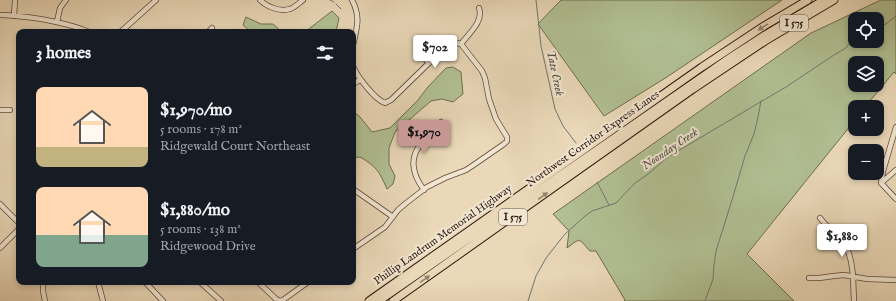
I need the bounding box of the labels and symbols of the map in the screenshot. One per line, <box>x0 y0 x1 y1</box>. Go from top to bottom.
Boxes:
road number: I 575 <box>780 15 808 31</box>
one-way arrow <box>758 23 768 31</box>
pin: $702 <box>411 35 459 69</box>
water label: Tate Creek <box>543 49 567 98</box>
street label: Northwest Corridor Express Lanes <box>524 88 662 190</box>
pin: $1,970 <box>391 120 457 154</box>
water label: Noonday Creek <box>639 125 701 173</box>
street label: Phillip Landrum Memorial Highway <box>371 181 515 288</box>
one-way arrow <box>538 192 548 200</box>
road number: I 575 <box>499 209 527 225</box>
pin: $1,880 <box>809 224 875 258</box>
one-way arrow <box>420 275 430 283</box>

